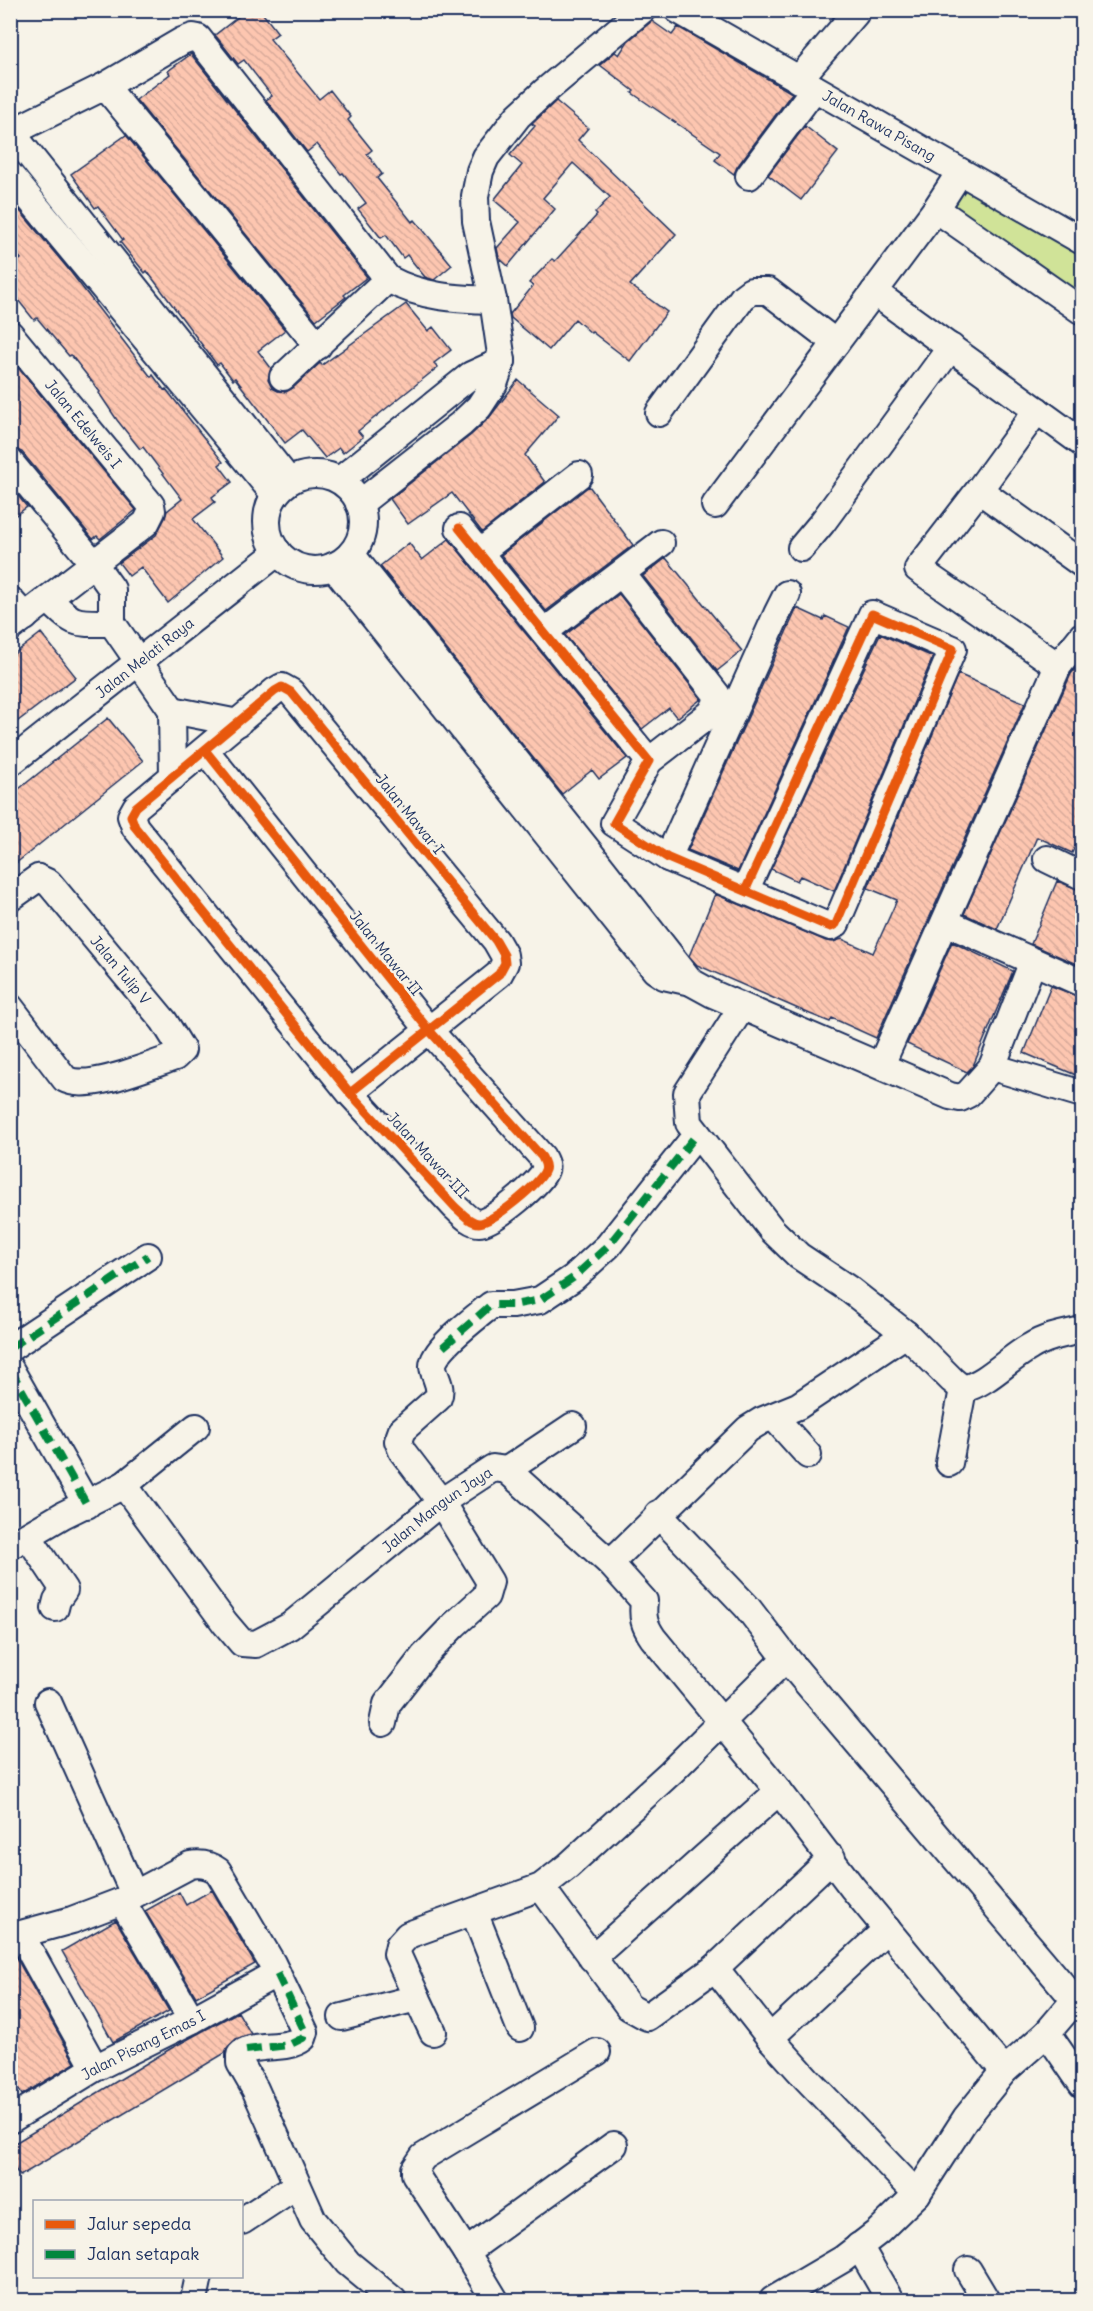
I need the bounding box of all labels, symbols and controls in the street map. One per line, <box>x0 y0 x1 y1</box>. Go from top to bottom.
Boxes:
street label: Jalan Rawa Pisang <box>819 85 939 165</box>
street label: Jalan Edelweis I <box>42 375 126 472</box>
street label: Jalan Melati Raya <box>91 613 198 702</box>
street label: Jalan Mawar I <box>372 770 448 858</box>
street label: Jalan Mawar II <box>346 907 426 999</box>
street label: Jalan Tulip V <box>87 931 155 1008</box>
street label: Jalan Mawar III <box>383 1108 473 1202</box>
street label: Jalan Mangun Jaya <box>378 1462 496 1556</box>
street label: Jalan Pisang Emas I <box>77 2005 208 2084</box>
legend <box>33 2200 243 2278</box>
text: Jalur sepeda <box>87 2212 191 2235</box>
text: Jalan setapak <box>87 2242 199 2265</box>

